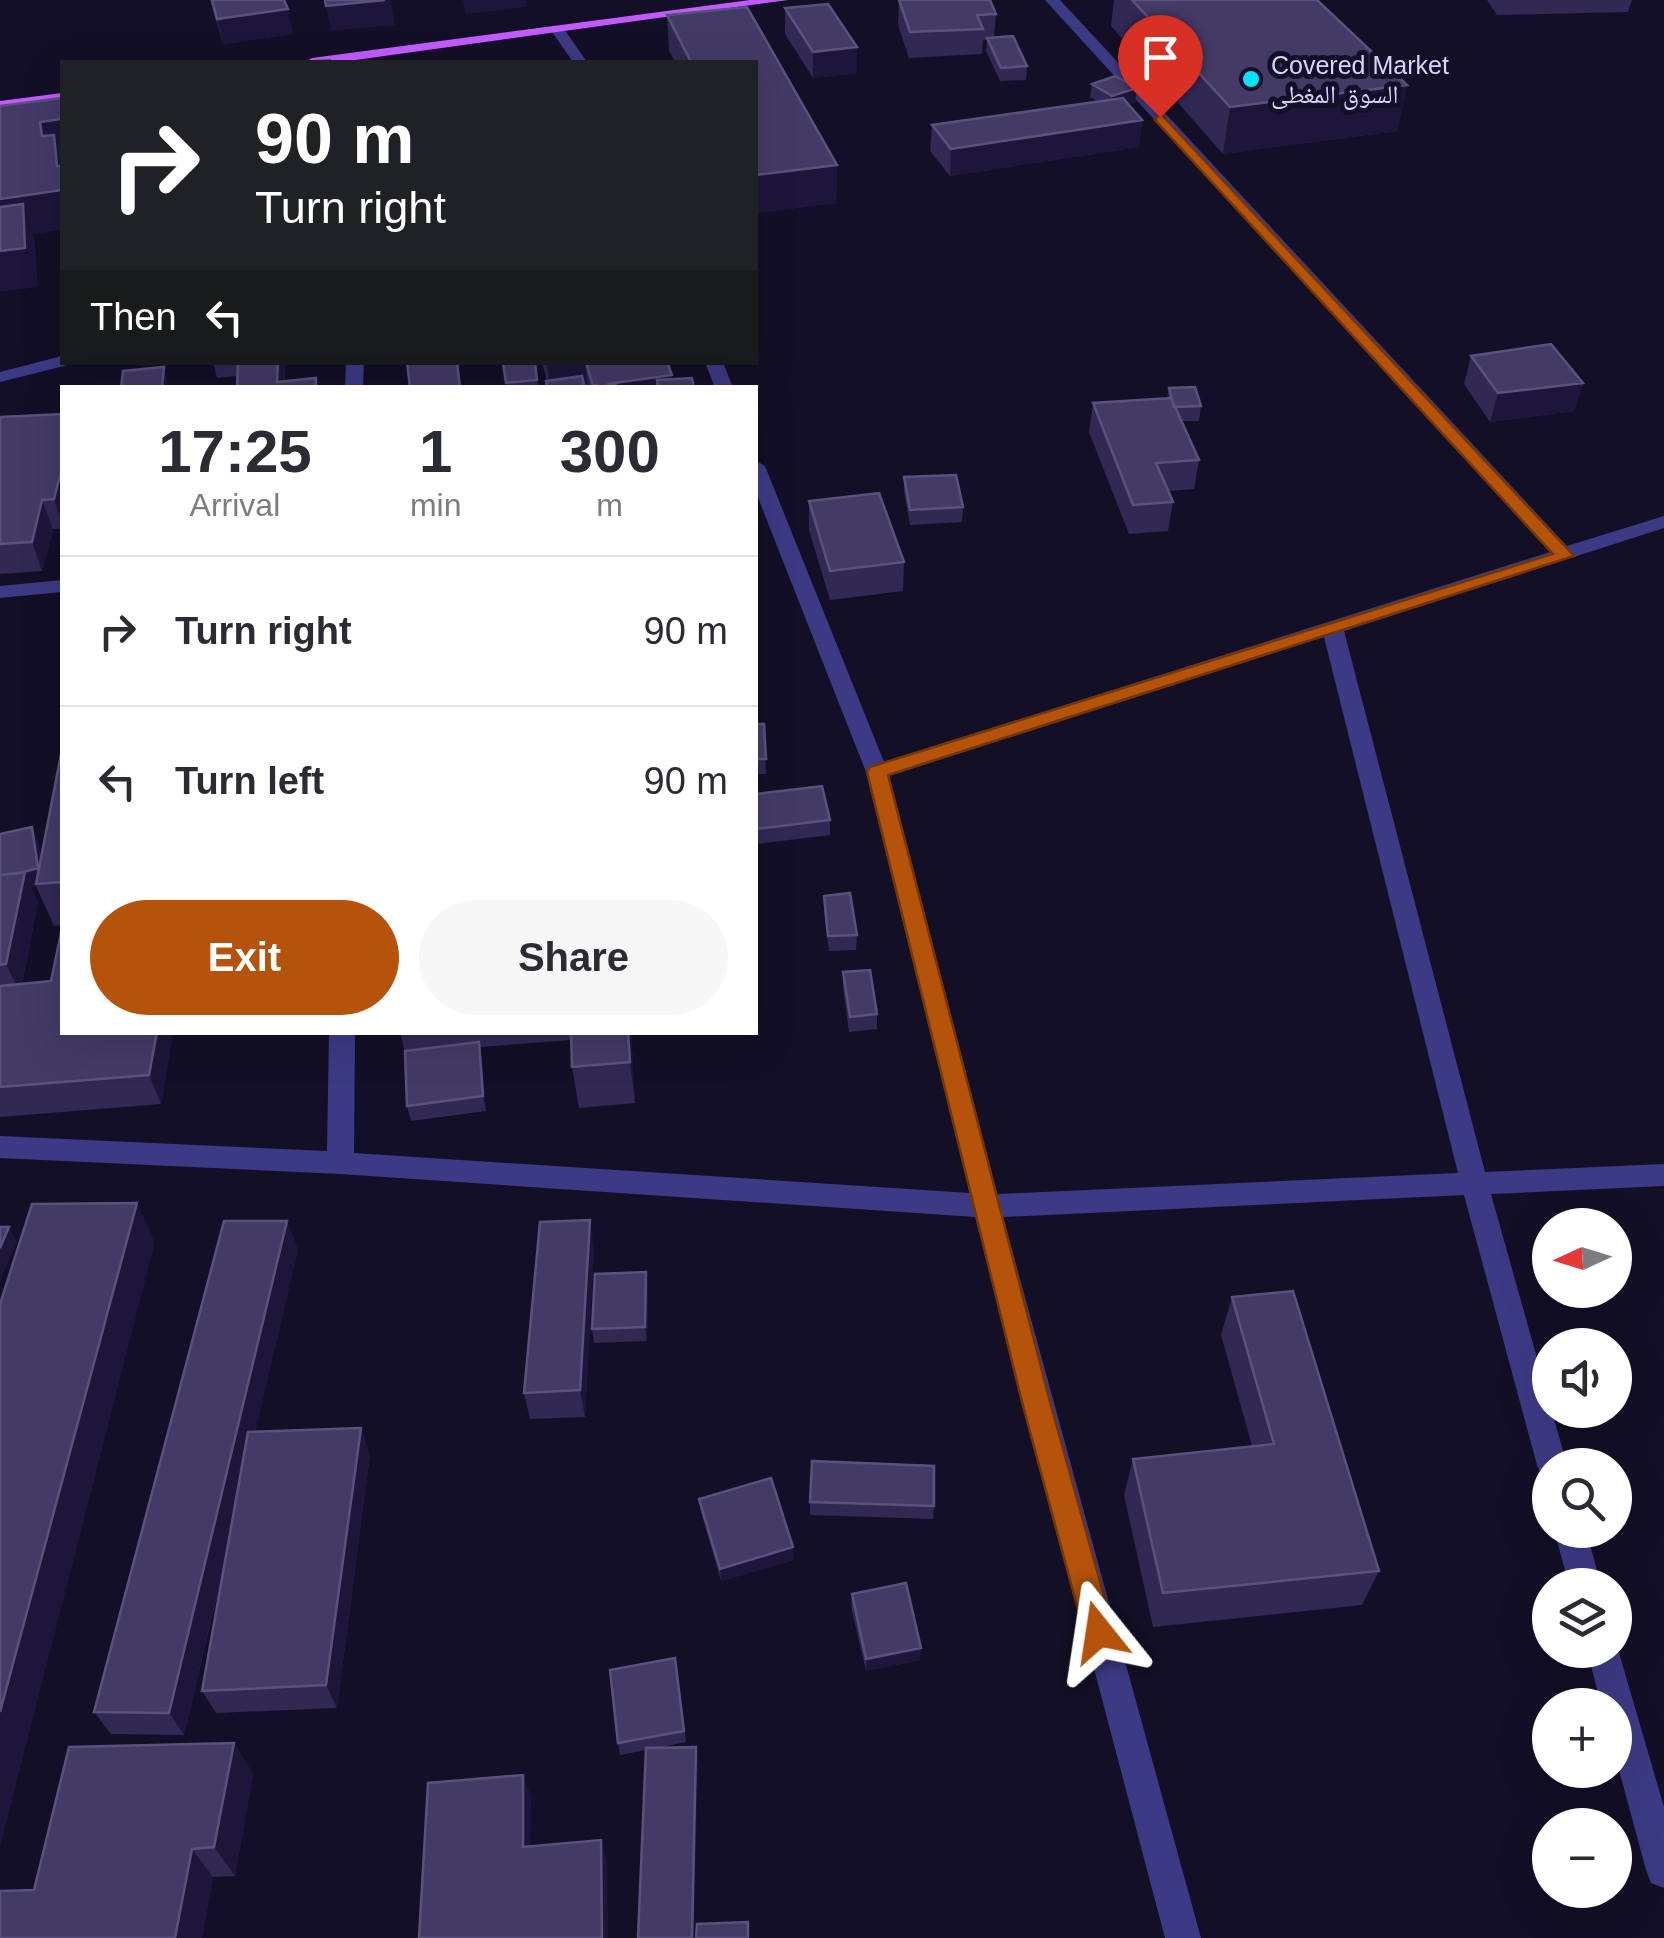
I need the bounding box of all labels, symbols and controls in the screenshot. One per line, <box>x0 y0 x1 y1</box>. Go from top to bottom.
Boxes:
pin <box>1118 15 1203 118</box>
icon: arrive <box>1133 30 1188 85</box>
place label: Covered Market السوق المغطى <box>1271 51 1449 110</box>
marker: Covered Market السوق المغطى <box>1240 68 1262 90</box>
icon: right <box>90 100 220 230</box>
text: 90 m <box>255 100 415 178</box>
text: Turn right <box>255 182 446 233</box>
icon: left <box>197 290 252 345</box>
text: Then <box>90 296 177 338</box>
text: 17:25 <box>158 418 312 485</box>
text: 1 <box>419 418 452 485</box>
text: 300 <box>560 418 660 485</box>
text: Arrival <box>190 487 280 523</box>
text: min <box>410 487 461 523</box>
text: m <box>596 487 623 523</box>
icon: right <box>90 604 145 659</box>
text: Turn right <box>175 610 352 652</box>
text: 90 m <box>644 610 728 652</box>
icon: left <box>90 754 145 809</box>
text: Turn left <box>175 760 324 802</box>
text: 90 m <box>644 760 728 802</box>
button: Exit <box>90 900 399 1015</box>
button: Share <box>419 900 728 1015</box>
north arrow <box>1532 1208 1632 1308</box>
map controls <box>1532 1208 1632 1908</box>
button: sound <box>1532 1328 1632 1428</box>
button: search <box>1532 1448 1632 1548</box>
button: layers <box>1532 1568 1632 1668</box>
position arrow <box>1047 1580 1151 1684</box>
button: + <box>1532 1688 1632 1788</box>
button: − <box>1532 1808 1632 1908</box>

